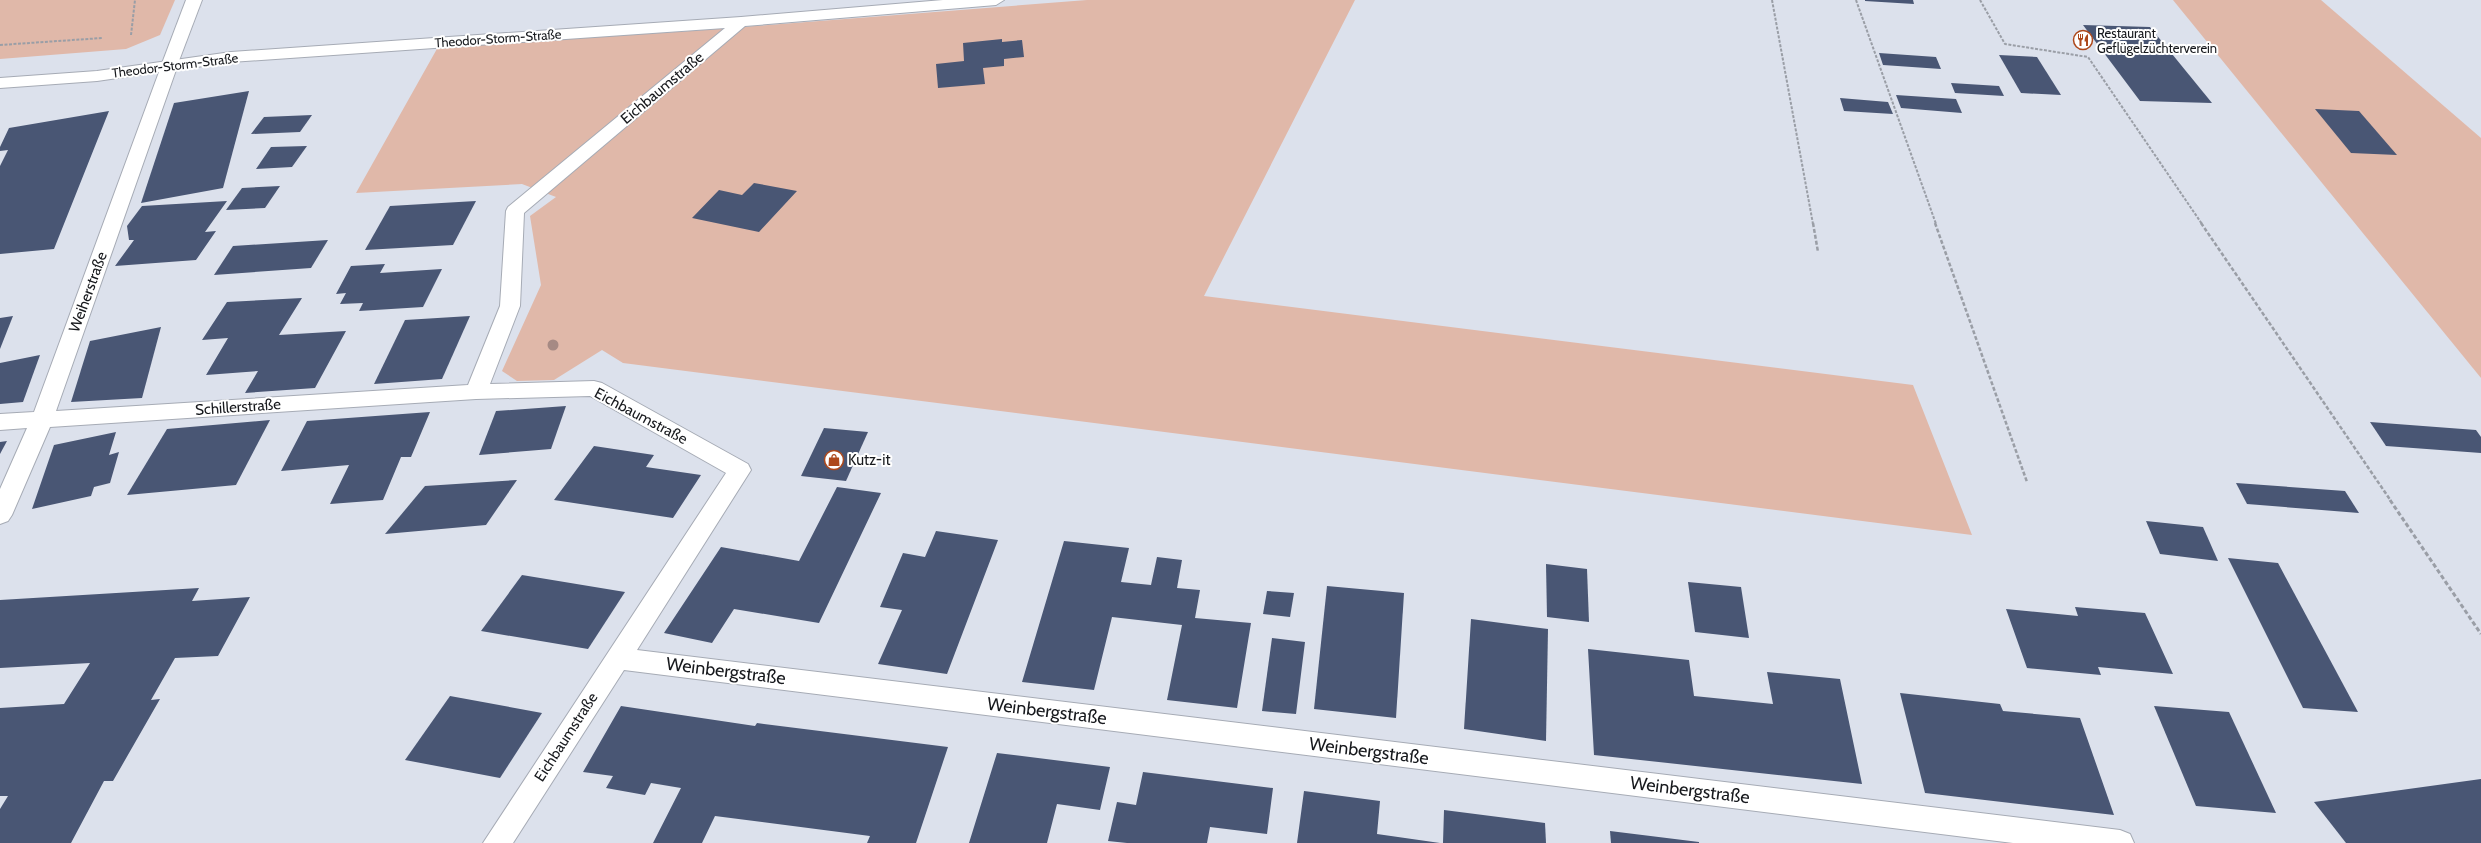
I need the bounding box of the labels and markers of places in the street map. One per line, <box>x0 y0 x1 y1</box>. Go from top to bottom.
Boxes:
place label: Restaurant Geflügelzüchterverein <box>2097 25 2217 56</box>
restaurant icon: Restaurant Geflügelzüchterverein <box>2072 29 2094 51</box>
shop icon: Kutz-it <box>823 449 845 471</box>
place label: Kutz-it <box>848 451 890 469</box>

